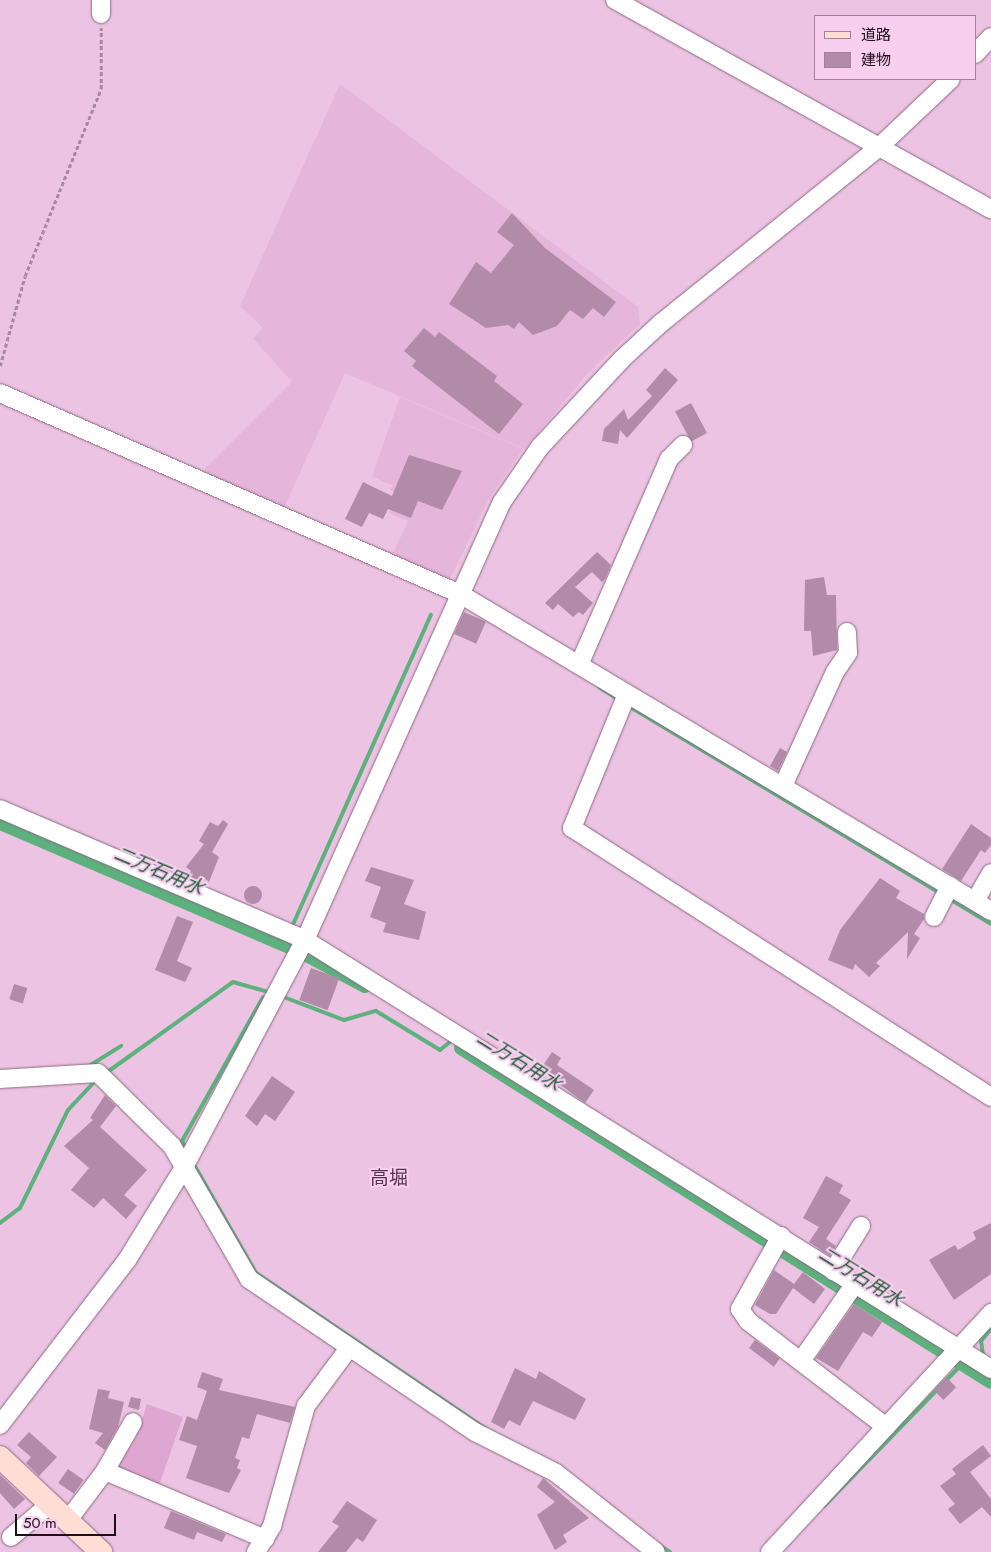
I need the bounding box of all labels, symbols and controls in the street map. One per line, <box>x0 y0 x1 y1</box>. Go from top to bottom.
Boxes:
legend <box>814 15 976 80</box>
text: 道路 <box>861 24 891 46</box>
text: 建物 <box>861 49 891 71</box>
water label: 二万石用水 <box>111 842 207 900</box>
water label: 二万石用水 <box>473 1026 565 1096</box>
district label: 高堀 <box>370 1167 408 1189</box>
water label: 二万石用水 <box>815 1242 907 1312</box>
scale bar <box>18 1504 119 1536</box>
text: 50 m <box>23 1512 57 1534</box>

